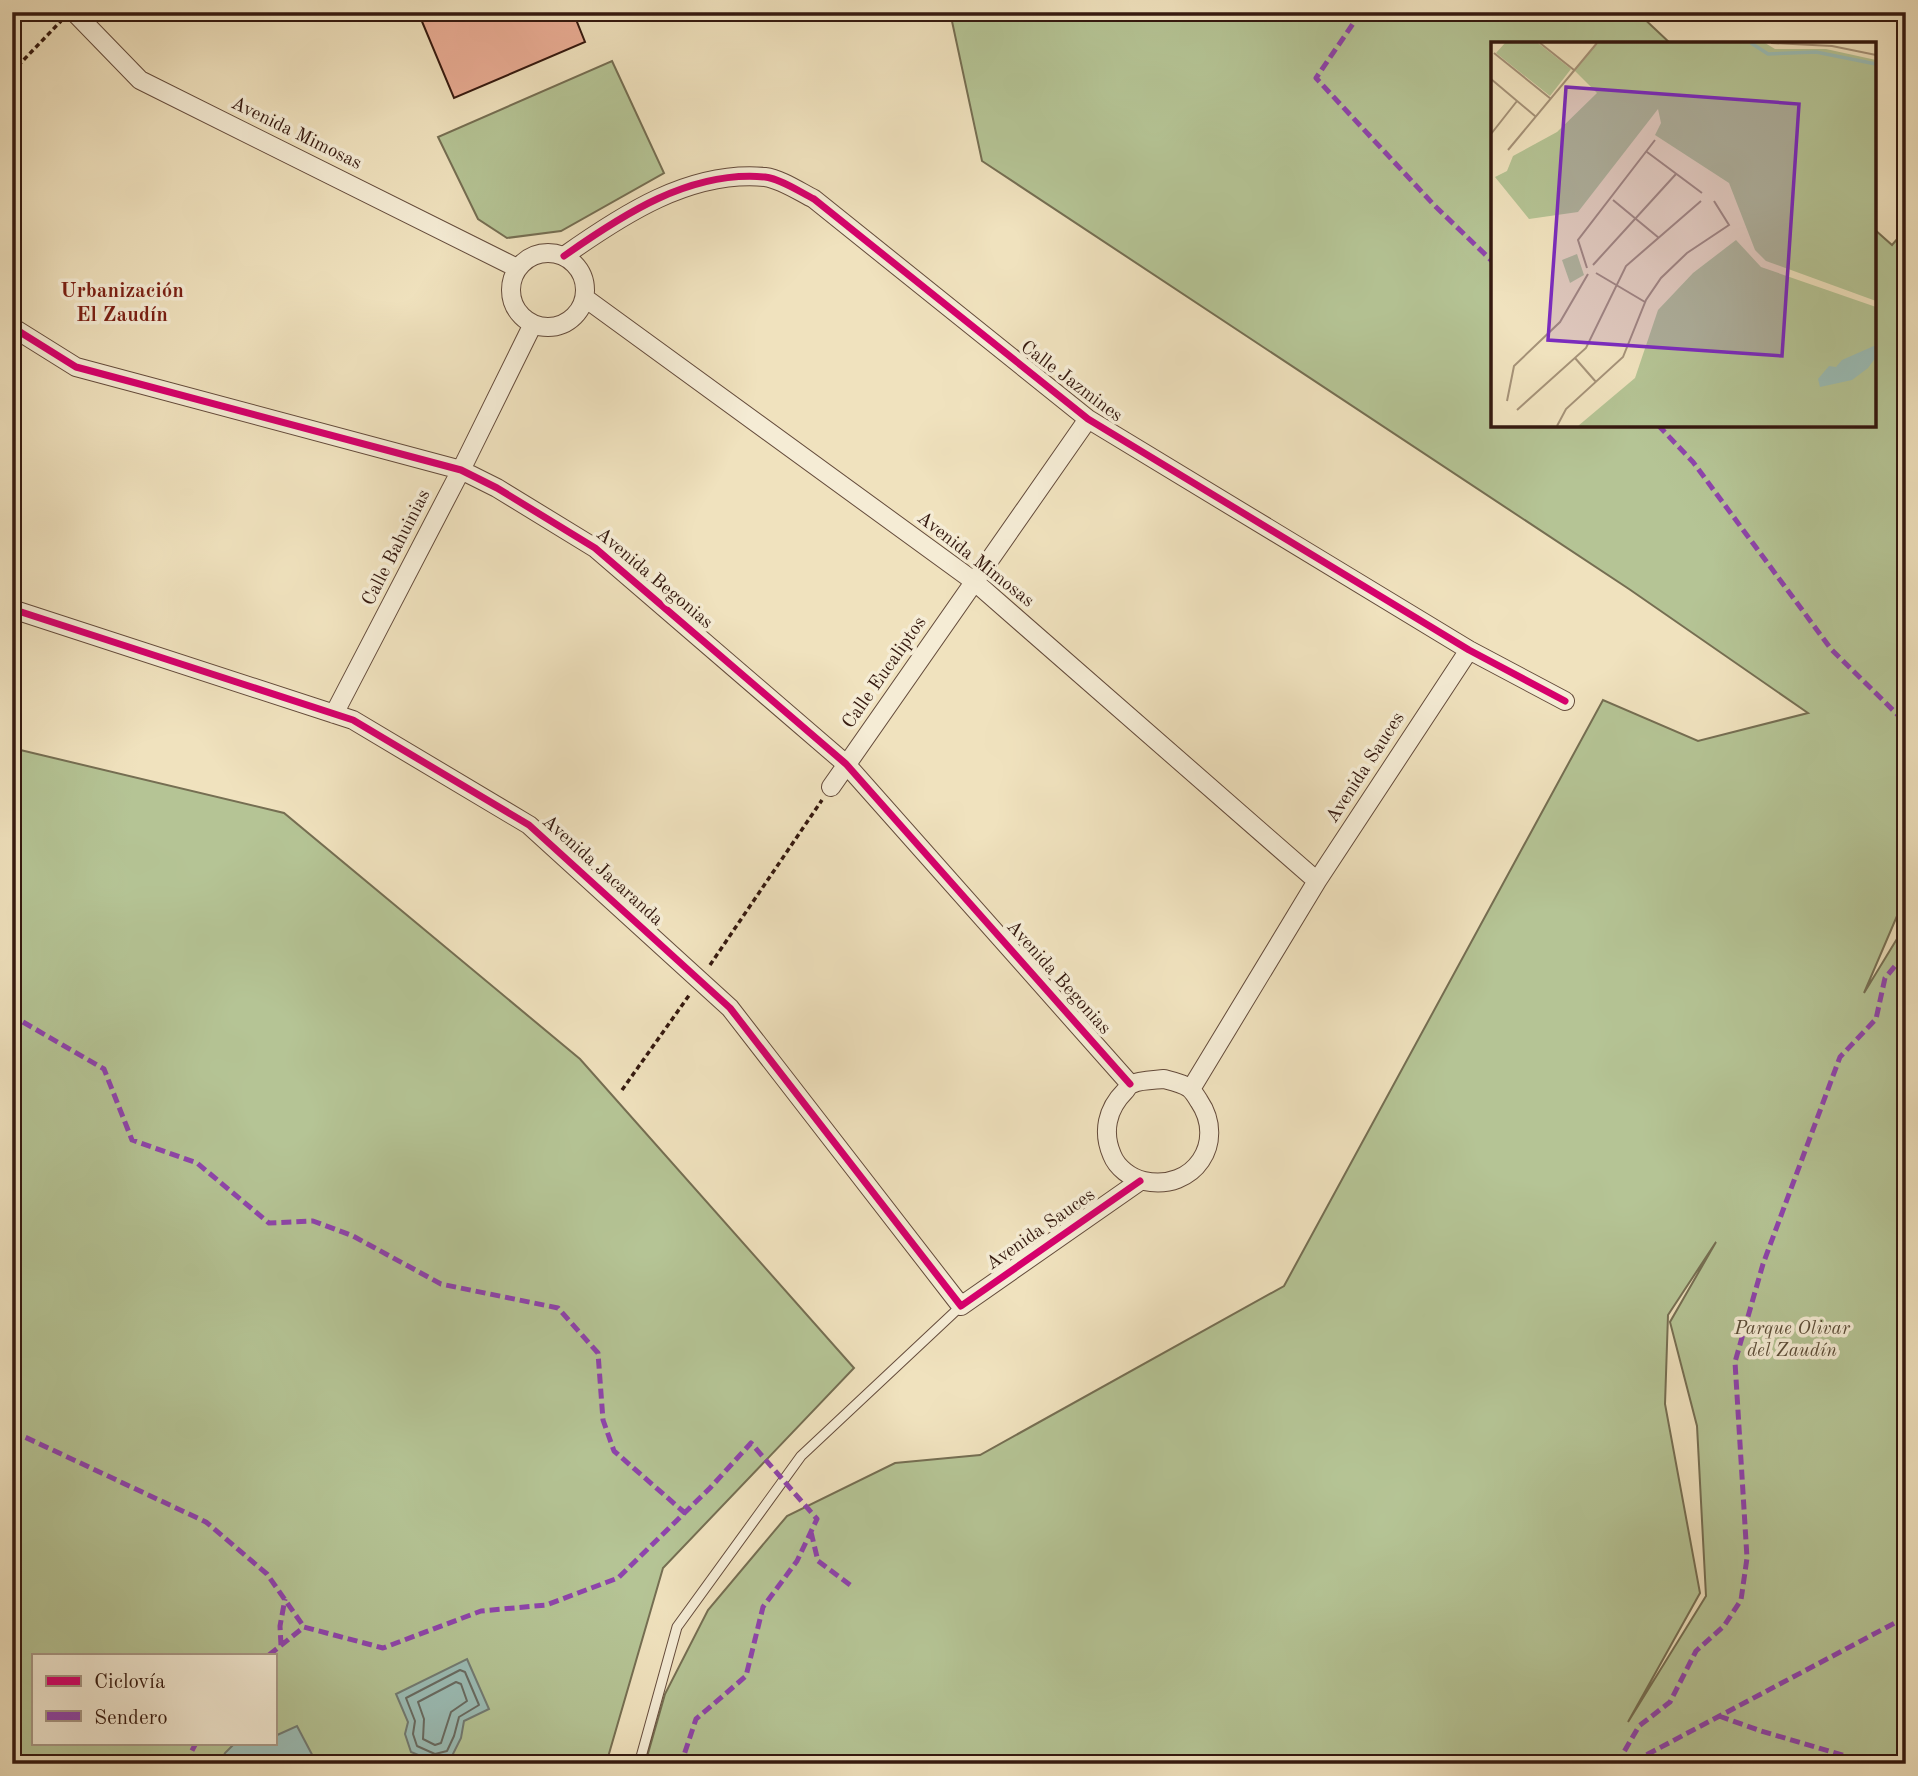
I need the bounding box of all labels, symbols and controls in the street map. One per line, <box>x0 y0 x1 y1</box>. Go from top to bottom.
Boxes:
inset map <box>1491 42 1876 427</box>
street label: Avenida Mimosas <box>228 94 364 174</box>
district label: Urbanización El Zaudín <box>60 281 184 326</box>
street label: Calle Jazmines <box>1017 338 1125 426</box>
street label: Calle Bahuinias <box>360 487 434 609</box>
street label: Avenida Mimosas <box>913 509 1037 611</box>
street label: Avenida Begonias <box>592 525 716 633</box>
street label: Calle Eucaliptos <box>839 614 931 732</box>
street label: Avenida Sauces <box>1323 709 1409 827</box>
street label: Avenida Jacaranda <box>538 812 667 930</box>
street label: Avenida Begonias <box>1002 917 1114 1039</box>
street label: Avenida Sauces <box>983 1186 1099 1274</box>
park label: Parque Olivar del Zaudín <box>1733 1320 1851 1361</box>
legend <box>32 1654 276 1744</box>
text: Ciclovía <box>94 1672 165 1693</box>
text: Sendero <box>94 1708 168 1729</box>

